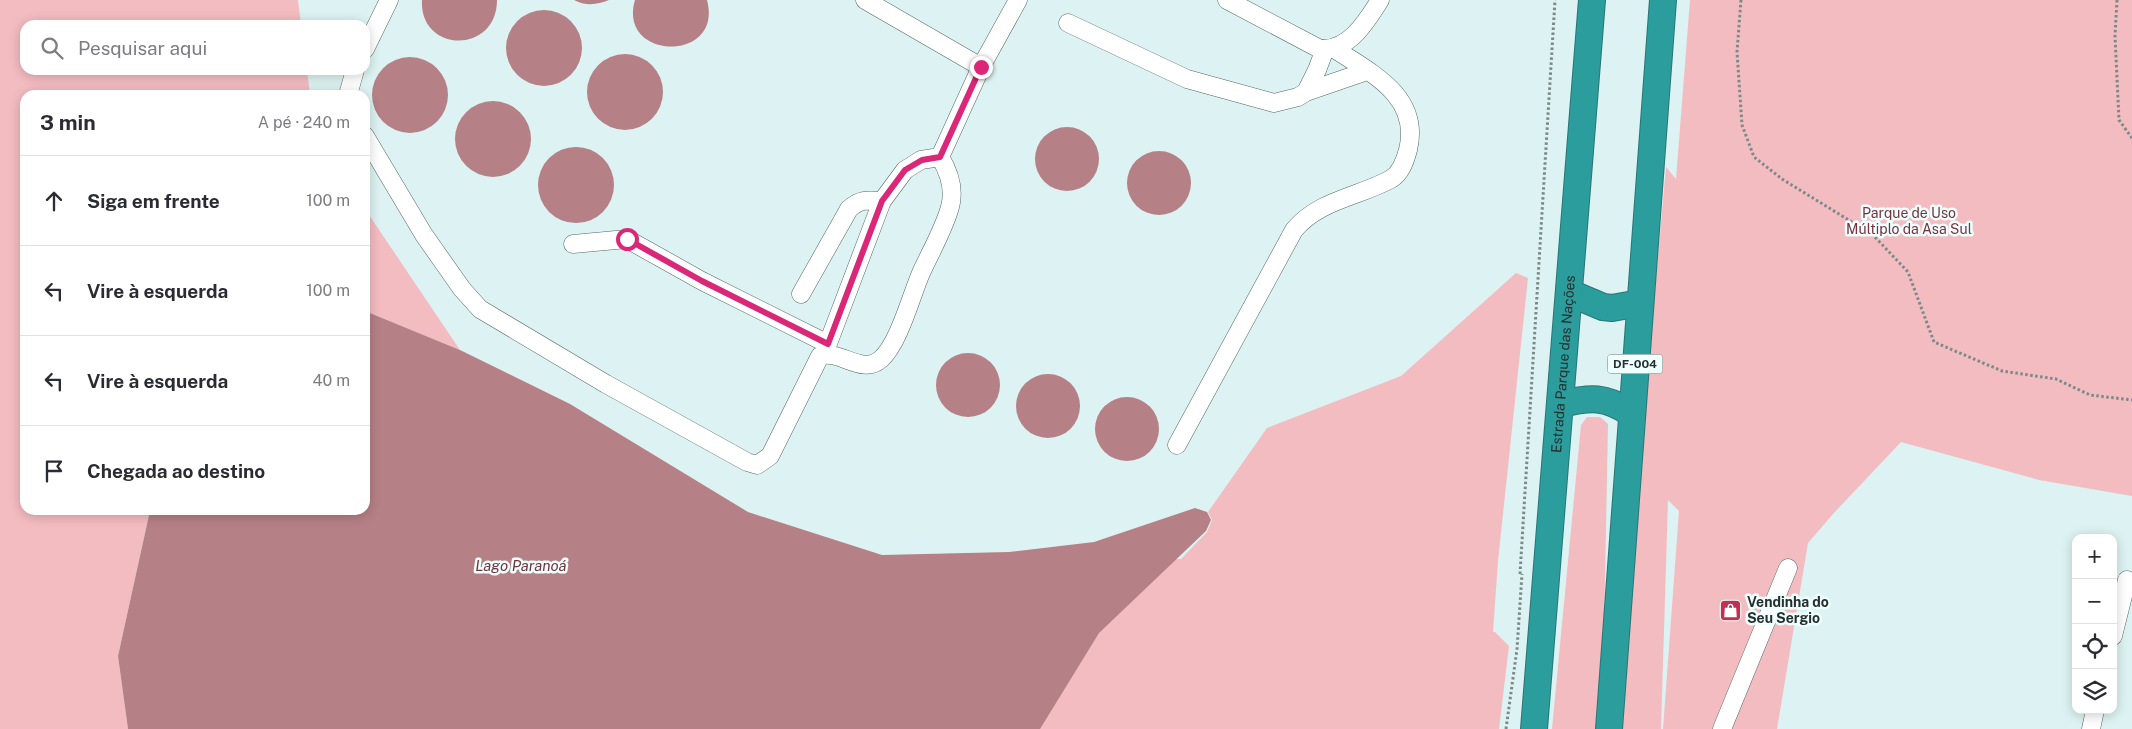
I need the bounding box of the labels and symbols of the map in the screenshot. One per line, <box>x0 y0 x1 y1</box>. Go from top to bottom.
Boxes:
route end <box>970 56 993 79</box>
park label: Parque de Uso Múltiplo da Asa Sul <box>1846 205 1972 237</box>
route start <box>616 228 639 251</box>
street label: Estrada Parque das Nações <box>1548 275 1578 454</box>
road number: DF-004 <box>1608 354 1662 374</box>
water label: Lago Paranoá <box>475 557 567 574</box>
place label: Vendinha do Seu Sergio <box>1747 594 1829 626</box>
shop icon: Vendinha do Seu Sergio <box>1719 598 1743 622</box>

